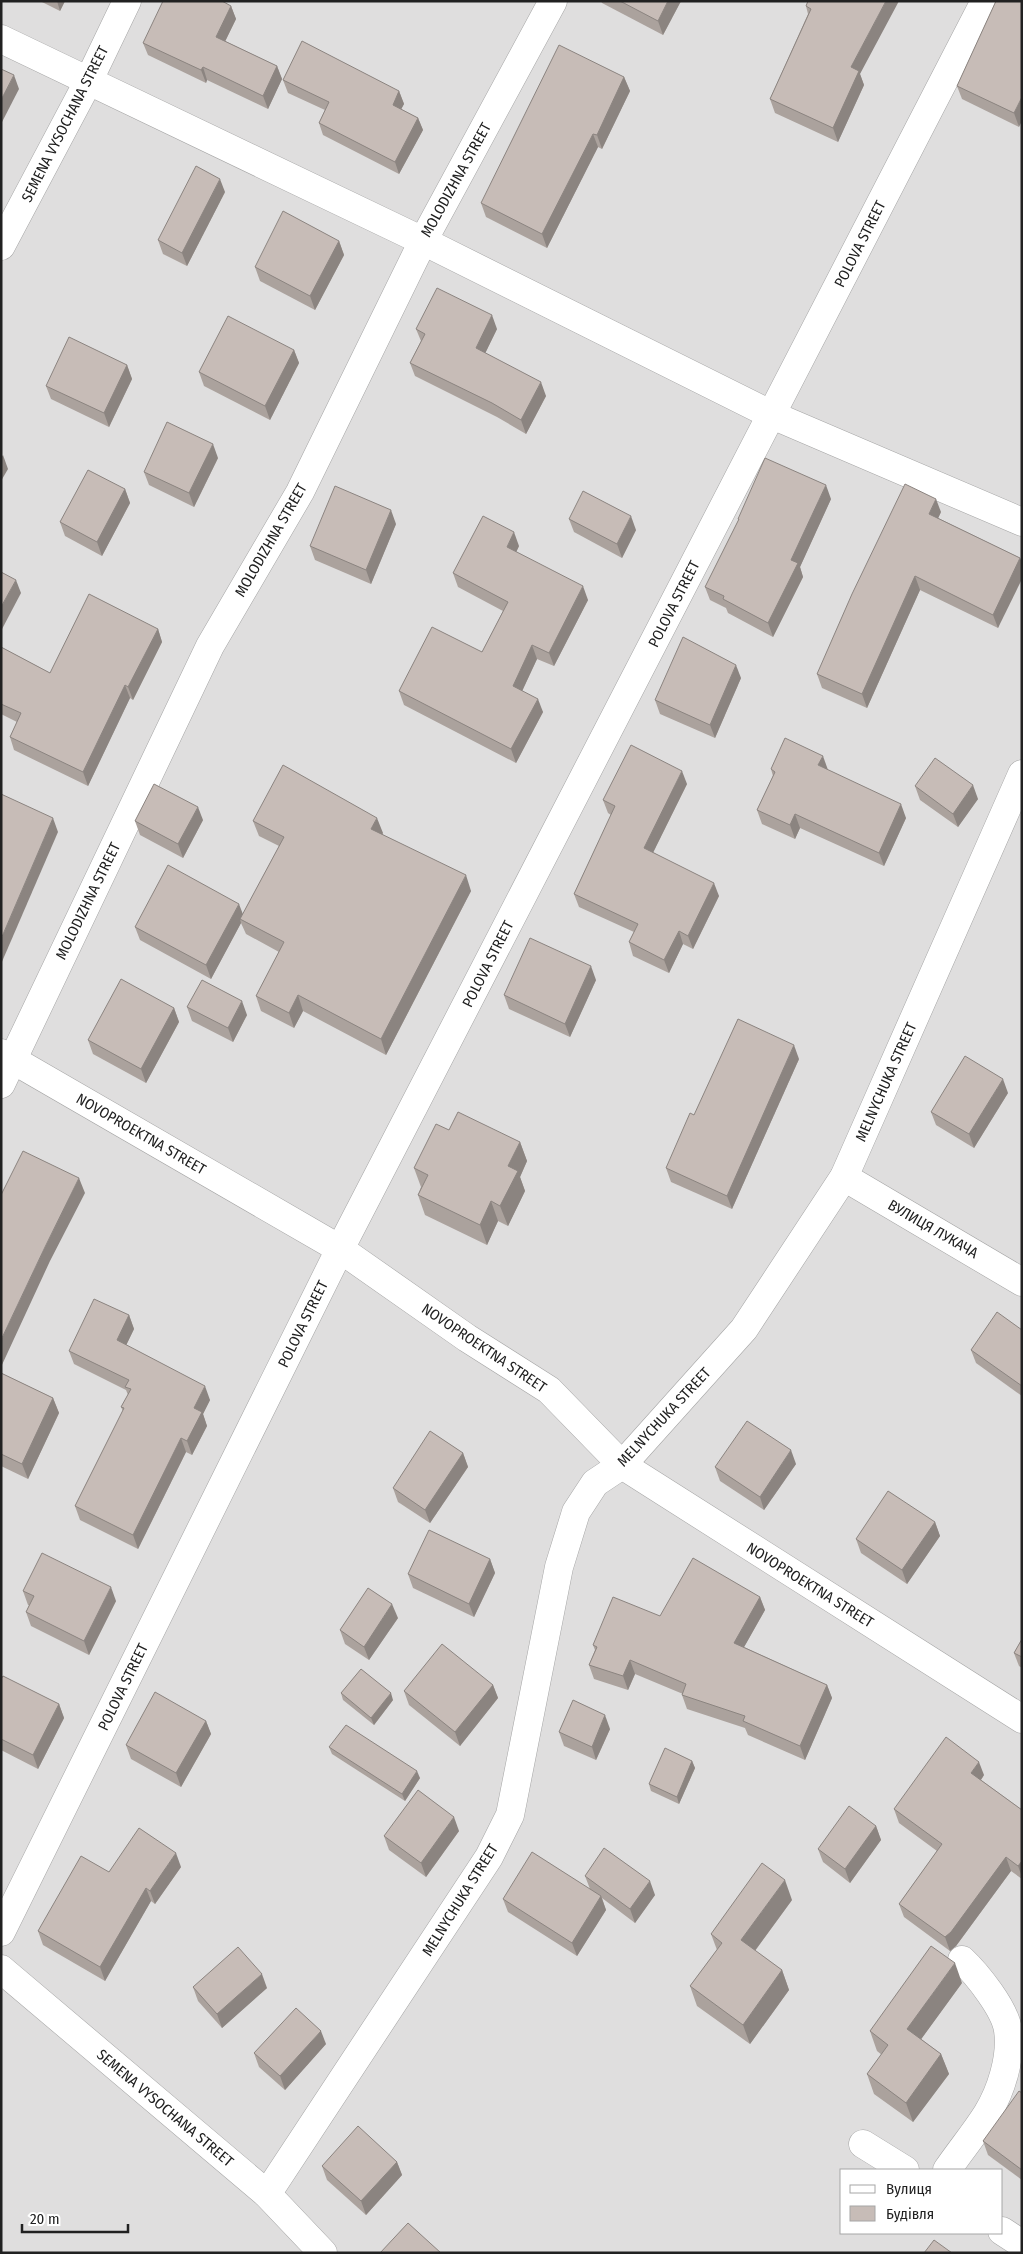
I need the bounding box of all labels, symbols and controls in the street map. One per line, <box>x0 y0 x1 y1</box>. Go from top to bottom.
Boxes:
street label: SEMENA VYSOCHANA STREET <box>18 43 112 205</box>
street label: MOLODIZHNA STREET <box>417 120 495 240</box>
street label: POLOVA STREET <box>830 198 890 290</box>
street label: MOLODIZHNA STREET <box>231 480 311 600</box>
street label: POLOVA STREET <box>644 558 704 650</box>
street label: MOLODIZHNA STREET <box>52 840 124 962</box>
street label: POLOVA STREET <box>458 918 518 1010</box>
street label: MELNYCHUKA STREET <box>852 1020 920 1144</box>
street label: NOVOPROEKTNA STREET <box>73 1090 209 1178</box>
street label: ВУЛИЦЯ ЛУКАЧА <box>885 1196 981 1262</box>
street label: POLOVA STREET <box>274 1277 332 1370</box>
street label: NOVOPROEKTNA STREET <box>418 1300 550 1396</box>
street label: MELNYCHUKA STREET <box>614 1364 714 1470</box>
street label: NOVOPROEKTNA STREET <box>743 1539 877 1631</box>
street label: POLOVA STREET <box>94 1640 152 1733</box>
street label: MELNYCHUKA STREET <box>418 1841 502 1959</box>
street label: SEMENA VYSOCHANA STREET <box>93 2046 237 2170</box>
legend <box>840 2169 1003 2234</box>
text: Вулиця <box>886 2180 932 2198</box>
scale bar <box>22 2202 129 2234</box>
text: Будівля <box>886 2205 934 2223</box>
text: 20 m <box>30 2210 60 2228</box>

